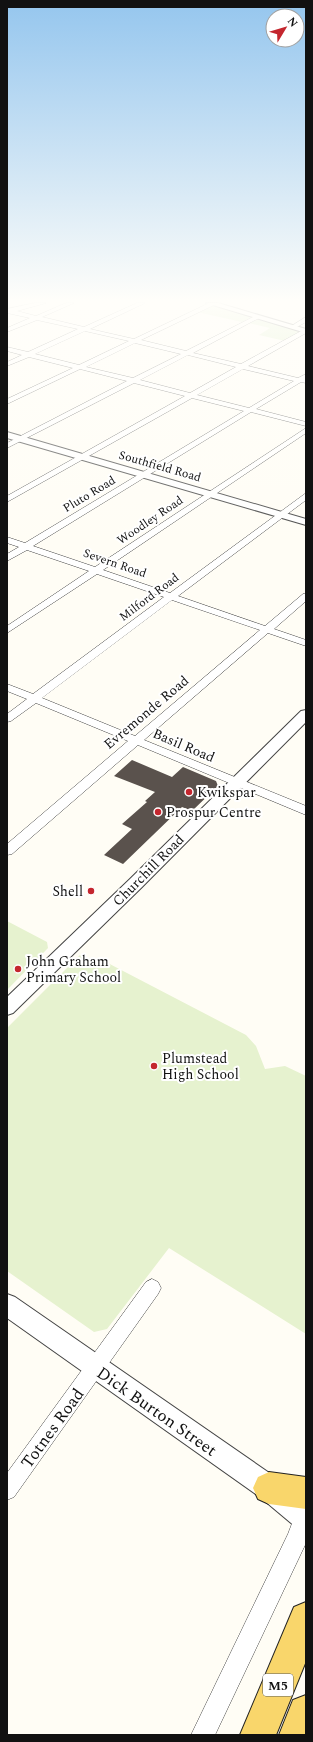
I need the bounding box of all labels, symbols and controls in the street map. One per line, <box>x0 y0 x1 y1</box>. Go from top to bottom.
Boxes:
north arrow <box>265 8 305 48</box>
text: N <box>283 13 302 31</box>
street label: Southfield Road <box>116 446 204 487</box>
street label: Pluto Road <box>59 471 120 518</box>
street label: Woodley Road <box>113 491 188 550</box>
street label: Severn Road <box>81 544 149 583</box>
street label: Milford Road <box>115 568 184 626</box>
street label: Evremonde Road <box>99 670 194 754</box>
street label: Basil Road <box>149 723 218 768</box>
place label: Kwikspar <box>197 782 256 803</box>
marker: Kwikspar <box>184 787 194 797</box>
place label: Prospur Centre <box>166 802 262 823</box>
marker: Prospur Centre <box>153 807 163 817</box>
street label: Churchill Road <box>108 830 189 911</box>
place label: Shell <box>52 881 83 902</box>
marker: Shell <box>86 886 96 896</box>
place label: John Graham Primary School <box>26 951 121 988</box>
marker: John Graham Primary School <box>13 964 23 974</box>
place label: Plumstead High School <box>162 1048 239 1085</box>
marker: Plumstead High School <box>149 1061 159 1071</box>
street label: Dick Burton Street <box>91 1361 222 1463</box>
street label: Totnes Road <box>15 1383 91 1474</box>
road number: M5 <box>263 1674 293 1696</box>

